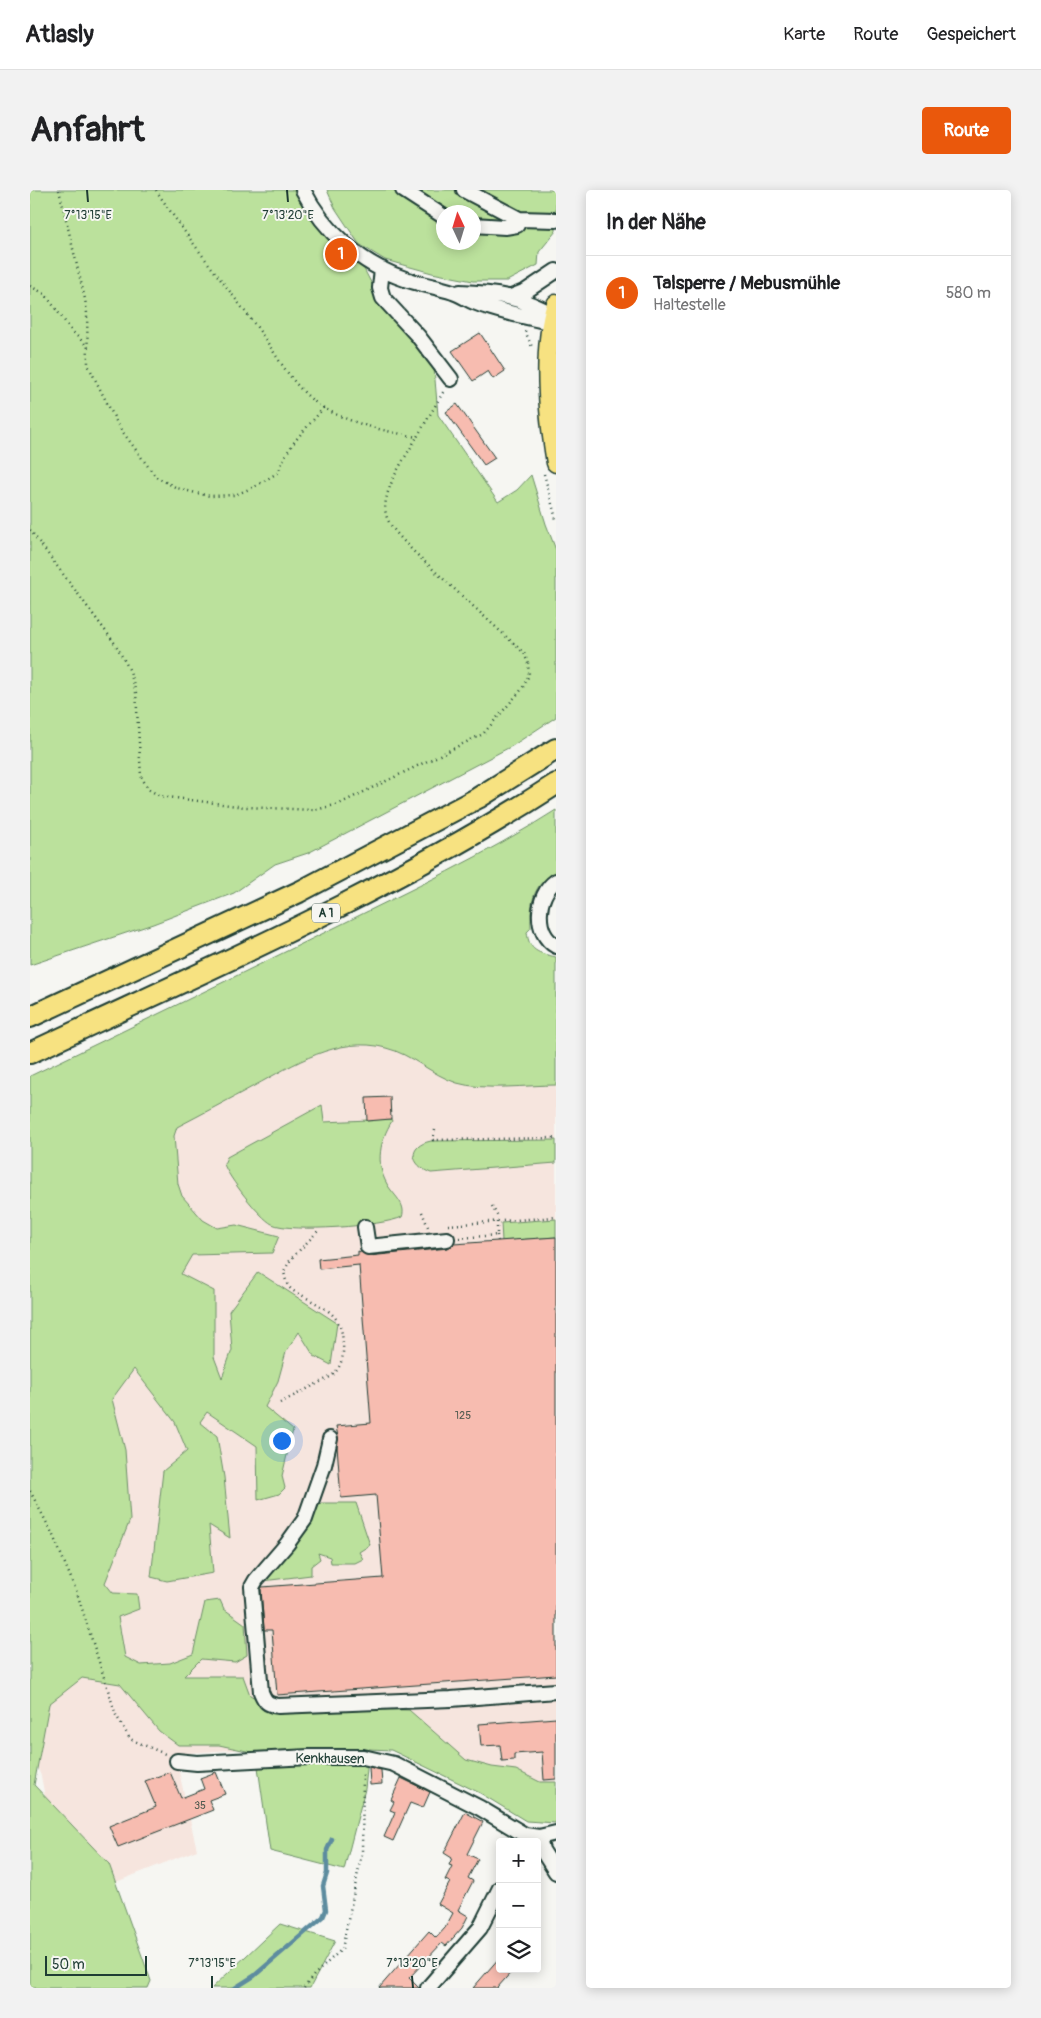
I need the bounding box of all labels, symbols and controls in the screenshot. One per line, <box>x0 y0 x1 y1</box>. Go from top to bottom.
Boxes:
text: Atlasly <box>25 20 94 49</box>
text: Karte <box>783 23 825 46</box>
text: Route <box>853 23 898 46</box>
text: Gespeichert <box>926 23 1016 46</box>
button: Route <box>922 107 1011 154</box>
text: Anfahrt <box>30 108 145 152</box>
north arrow <box>436 205 481 250</box>
text: 7°13'15"E <box>64 208 112 223</box>
text: 7°13'20"E <box>262 208 314 223</box>
text: In der Nähe <box>606 209 706 236</box>
pin: 1 <box>325 235 357 273</box>
text: Talsperre / Mebusmühle <box>653 271 840 295</box>
text: 1 <box>619 283 625 303</box>
text: 580 m <box>946 283 991 303</box>
text: Haltestelle <box>653 295 726 315</box>
road number: A 1 <box>312 904 340 922</box>
house number: 125 <box>455 1409 471 1422</box>
your location <box>269 1428 295 1454</box>
street label: Kenkhausen <box>295 1749 365 1768</box>
house number: 35 <box>194 1799 206 1812</box>
map controls <box>496 1838 541 1973</box>
button: + <box>496 1838 541 1883</box>
button: − <box>496 1883 541 1928</box>
button: layers <box>496 1928 541 1973</box>
scale bar <box>45 1953 148 1976</box>
text: 50 m <box>52 1956 85 1973</box>
text: 7°13'15"E <box>188 1956 236 1971</box>
text: 7°13'20"E <box>386 1956 438 1971</box>

